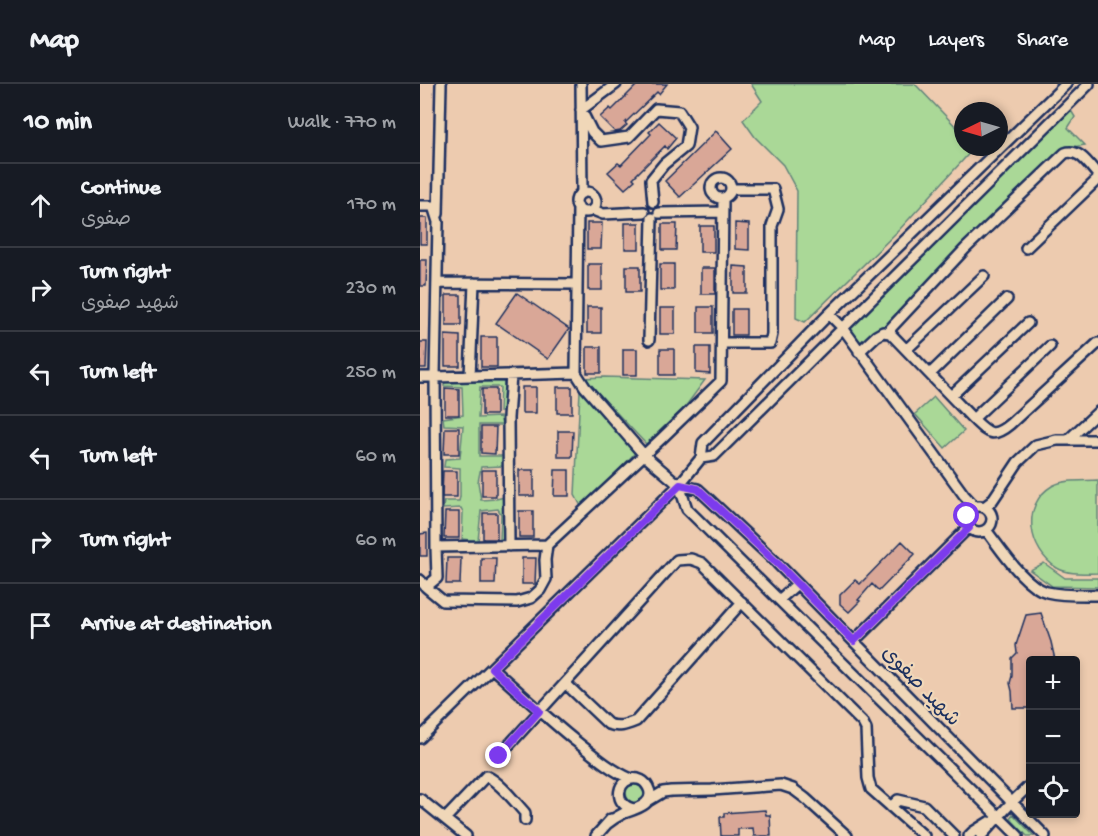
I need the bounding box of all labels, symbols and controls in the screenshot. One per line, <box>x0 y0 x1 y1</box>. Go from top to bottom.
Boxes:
text: Map <box>30 25 79 58</box>
text: Map <box>859 29 895 54</box>
text: Layers <box>928 29 984 54</box>
text: Share <box>1017 29 1068 54</box>
north arrow <box>954 102 1008 156</box>
text: 10 min <box>24 108 92 139</box>
text: Walk · 770 m <box>288 112 396 135</box>
text: Continue <box>81 176 161 202</box>
icon: ahead <box>24 189 57 222</box>
text: 170 m <box>347 194 396 217</box>
text: صفوی <box>81 209 131 232</box>
text: Turn right <box>81 260 169 286</box>
icon: right <box>24 273 57 306</box>
text: 230 m <box>346 278 396 301</box>
text: شهید صفوی <box>81 293 179 316</box>
icon: left <box>24 357 57 390</box>
text: Turn left <box>81 360 155 386</box>
text: 250 m <box>345 362 396 385</box>
icon: left <box>24 441 57 474</box>
text: Turn left <box>81 444 155 470</box>
text: 60 m <box>356 446 396 469</box>
route start <box>953 502 979 528</box>
icon: right <box>24 525 57 558</box>
text: Turn right <box>81 528 169 554</box>
text: 60 m <box>356 530 396 553</box>
icon: arrive <box>24 609 57 642</box>
text: Arrive at destination <box>81 612 271 638</box>
street label: شهید صفوی <box>875 642 964 733</box>
map controls <box>1026 656 1080 818</box>
button: + <box>1026 656 1080 710</box>
button: − <box>1026 710 1080 764</box>
route end <box>485 742 511 768</box>
button: locate <box>1026 764 1080 818</box>

